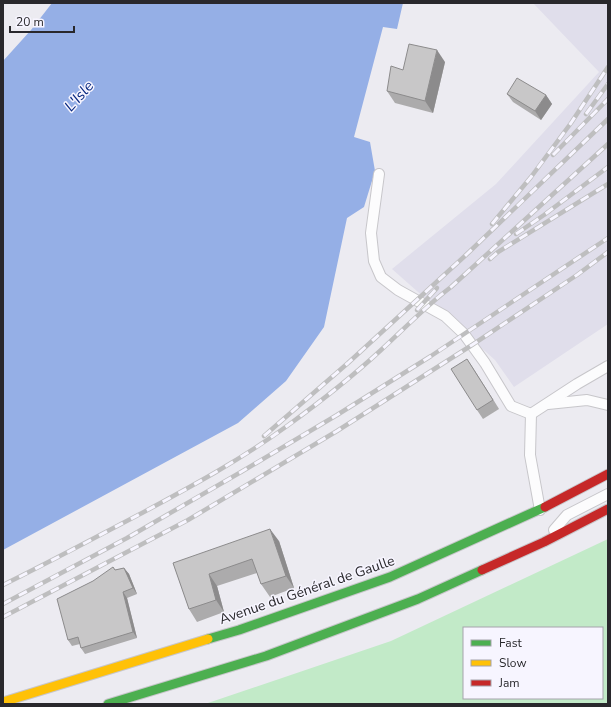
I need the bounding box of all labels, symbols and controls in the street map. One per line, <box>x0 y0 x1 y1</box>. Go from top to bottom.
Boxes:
scale bar <box>10 8 74 34</box>
text: 20 m <box>16 14 44 30</box>
water label: L'Isle <box>60 76 98 116</box>
street label: Avenue du Général de Gaulle <box>217 551 397 629</box>
legend <box>463 627 603 699</box>
text: Fast <box>499 635 522 651</box>
text: Slow <box>499 655 527 671</box>
text: Jam <box>498 675 520 691</box>

